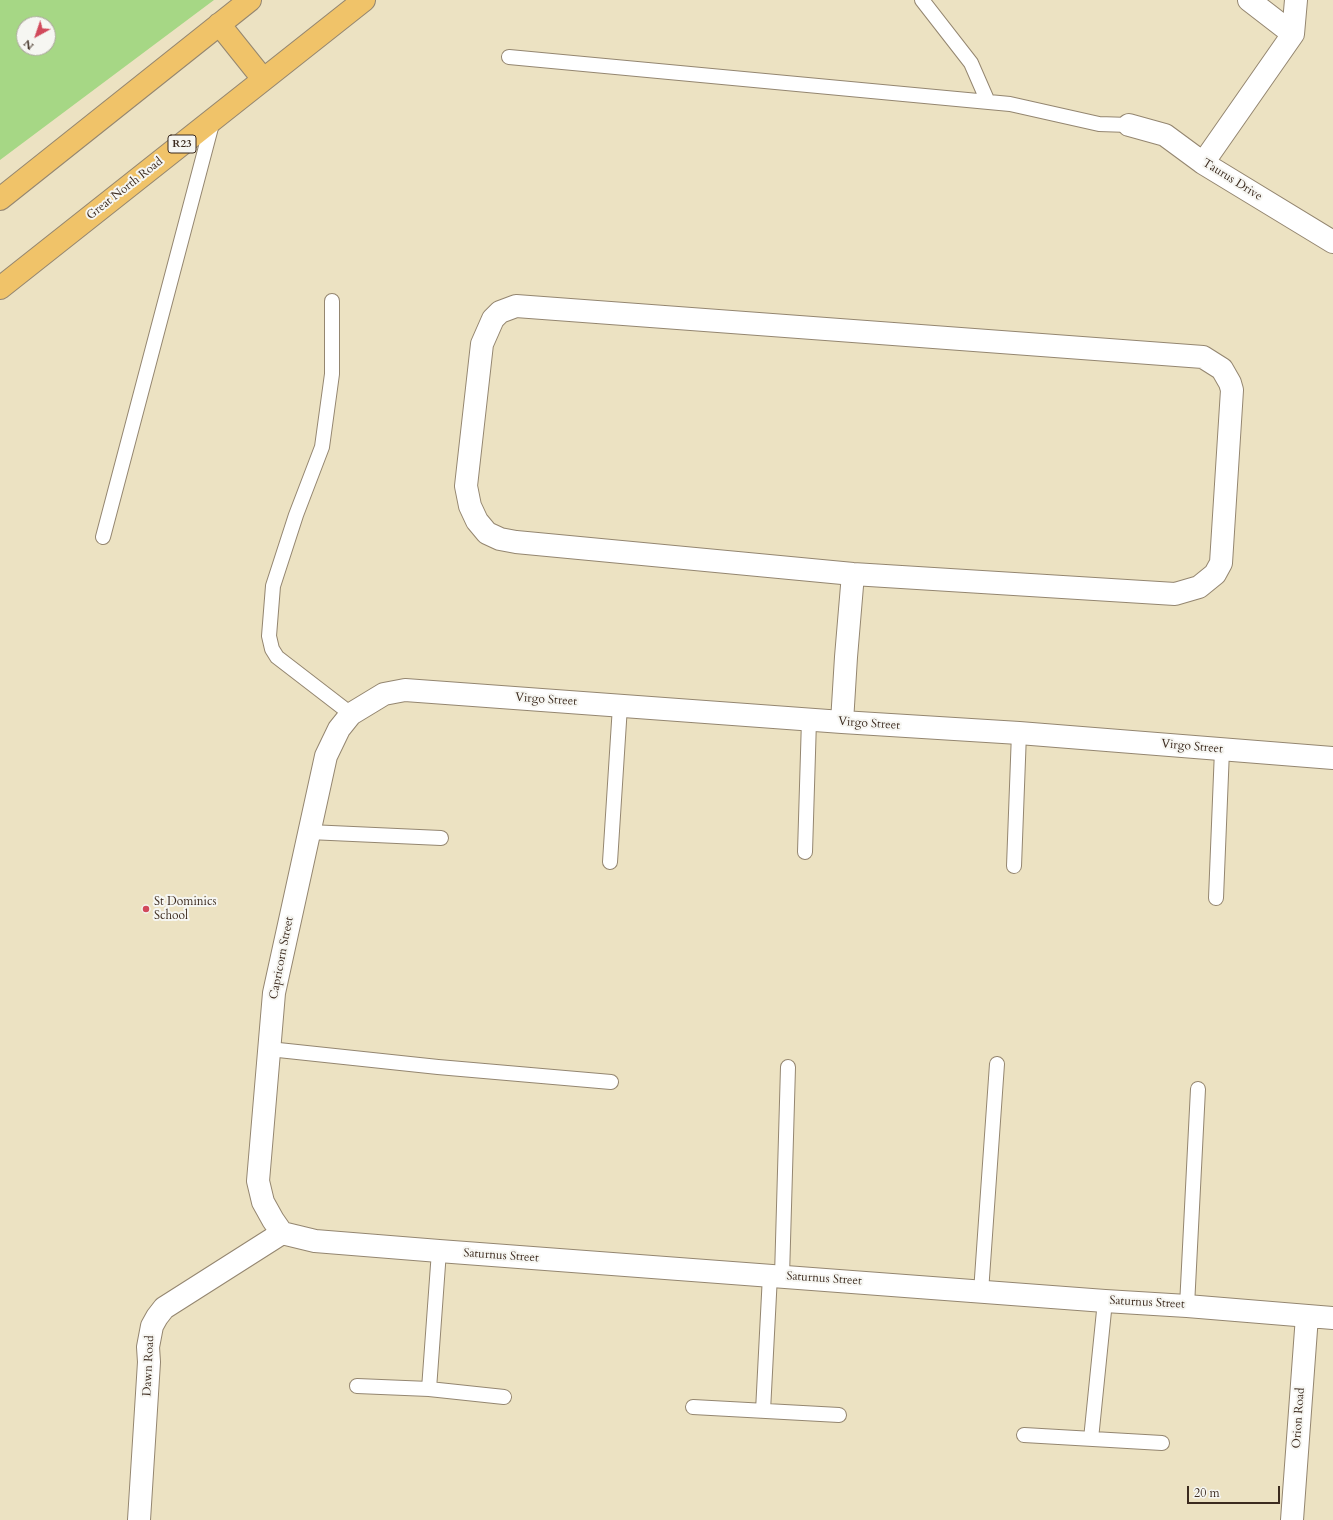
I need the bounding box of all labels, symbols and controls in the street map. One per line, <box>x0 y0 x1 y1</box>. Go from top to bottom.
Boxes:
north arrow <box>16 16 56 56</box>
text: N <box>20 36 37 54</box>
road number: R23 <box>168 135 196 153</box>
street label: Great North Road <box>84 155 166 223</box>
street label: Taurus Drive <box>1199 156 1265 204</box>
street label: Virgo Street <box>515 691 577 709</box>
street label: Virgo Street <box>838 715 900 733</box>
street label: Virgo Street <box>1161 737 1223 757</box>
place label: St Dominics School <box>154 895 216 923</box>
marker: St Dominics School <box>141 904 151 914</box>
street label: Capricorn Street <box>267 916 297 1000</box>
street label: Saturnus Street <box>463 1246 539 1266</box>
street label: Saturnus Street <box>786 1269 862 1289</box>
street label: Saturnus Street <box>1109 1294 1185 1312</box>
street label: Dawn Road <box>140 1335 158 1397</box>
street label: Orion Road <box>1290 1387 1308 1449</box>
scale bar <box>1189 1478 1282 1504</box>
text: 20 m <box>1194 1485 1220 1501</box>

